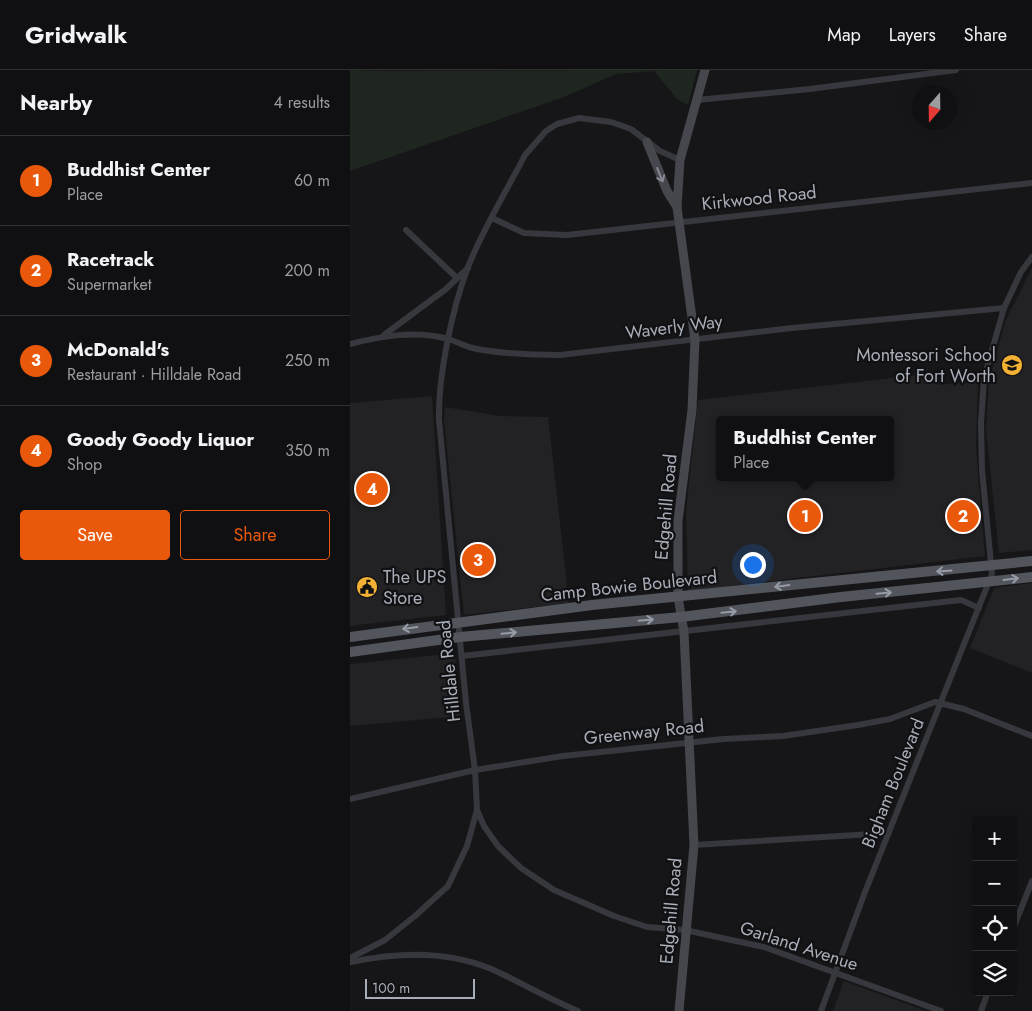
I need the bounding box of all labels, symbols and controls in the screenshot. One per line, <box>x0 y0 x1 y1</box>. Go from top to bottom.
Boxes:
text: Gridwalk <box>25 17 127 52</box>
text: Map <box>827 22 861 48</box>
text: Layers <box>889 22 936 48</box>
text: Share <box>964 22 1007 48</box>
north arrow <box>912 85 957 130</box>
text: Nearby <box>20 88 92 118</box>
text: 4 results <box>274 91 330 114</box>
text: Buddhist Center <box>67 156 210 183</box>
one-way arrow <box>656 167 666 182</box>
text: 1 <box>32 169 40 192</box>
text: 60 m <box>294 169 330 192</box>
street label: Kirkwood Road <box>700 179 818 217</box>
text: Place <box>67 183 103 206</box>
text: Racetrack <box>67 246 154 273</box>
text: 2 <box>31 259 41 282</box>
text: 200 m <box>284 259 330 282</box>
text: Supermarket <box>67 273 152 296</box>
street label: Waverly Way <box>624 308 724 346</box>
text: McDonald's <box>67 336 169 363</box>
place label: Montessori School of Fort Worth <box>856 342 996 389</box>
text: 3 <box>31 349 41 372</box>
text: 250 m <box>285 349 330 372</box>
school or university icon: Montessori School of Fort Worth <box>1000 353 1024 377</box>
text: Restaurant · Hilldale Road <box>67 363 241 386</box>
popup <box>716 416 894 481</box>
text: Buddhist Center <box>733 424 877 451</box>
text: Goody Goody Liquor <box>67 426 254 453</box>
text: 4 <box>30 439 42 462</box>
text: 350 m <box>285 439 330 462</box>
text: Place <box>733 451 769 474</box>
text: Shop <box>67 453 102 476</box>
street label: Edgehill Road <box>648 453 684 561</box>
pin: 4 <box>356 470 388 508</box>
pin: 1 <box>789 497 821 535</box>
pin: 2 <box>947 497 979 535</box>
button: Save <box>20 510 170 560</box>
button: Share <box>180 510 330 560</box>
pin: 3 <box>462 541 494 579</box>
your location <box>740 552 766 578</box>
place label: The UPS Store <box>383 564 447 611</box>
street label: Camp Bowie Boulevard <box>539 564 719 608</box>
one-way arrow <box>936 566 952 576</box>
one-way arrow <box>1003 574 1019 584</box>
public building icon: The UPS Store <box>355 575 379 599</box>
one-way arrow <box>774 581 790 591</box>
one-way arrow <box>876 588 892 598</box>
one-way arrow <box>721 607 737 617</box>
one-way arrow <box>638 616 654 625</box>
street label: Hilldale Road <box>431 619 467 723</box>
one-way arrow <box>403 624 419 634</box>
one-way arrow <box>501 628 517 638</box>
street label: Greenway Road <box>583 713 705 751</box>
street label: Bigham Boulevard <box>855 714 931 852</box>
map controls <box>972 816 1017 996</box>
button: + <box>972 816 1017 861</box>
street label: Edgehill Road <box>653 857 689 965</box>
button: − <box>972 861 1017 906</box>
button: locate <box>972 906 1017 951</box>
street label: Garland Avenue <box>737 915 861 977</box>
button: layers <box>972 951 1017 996</box>
scale bar <box>365 976 475 999</box>
text: 100 m <box>372 978 410 998</box>

